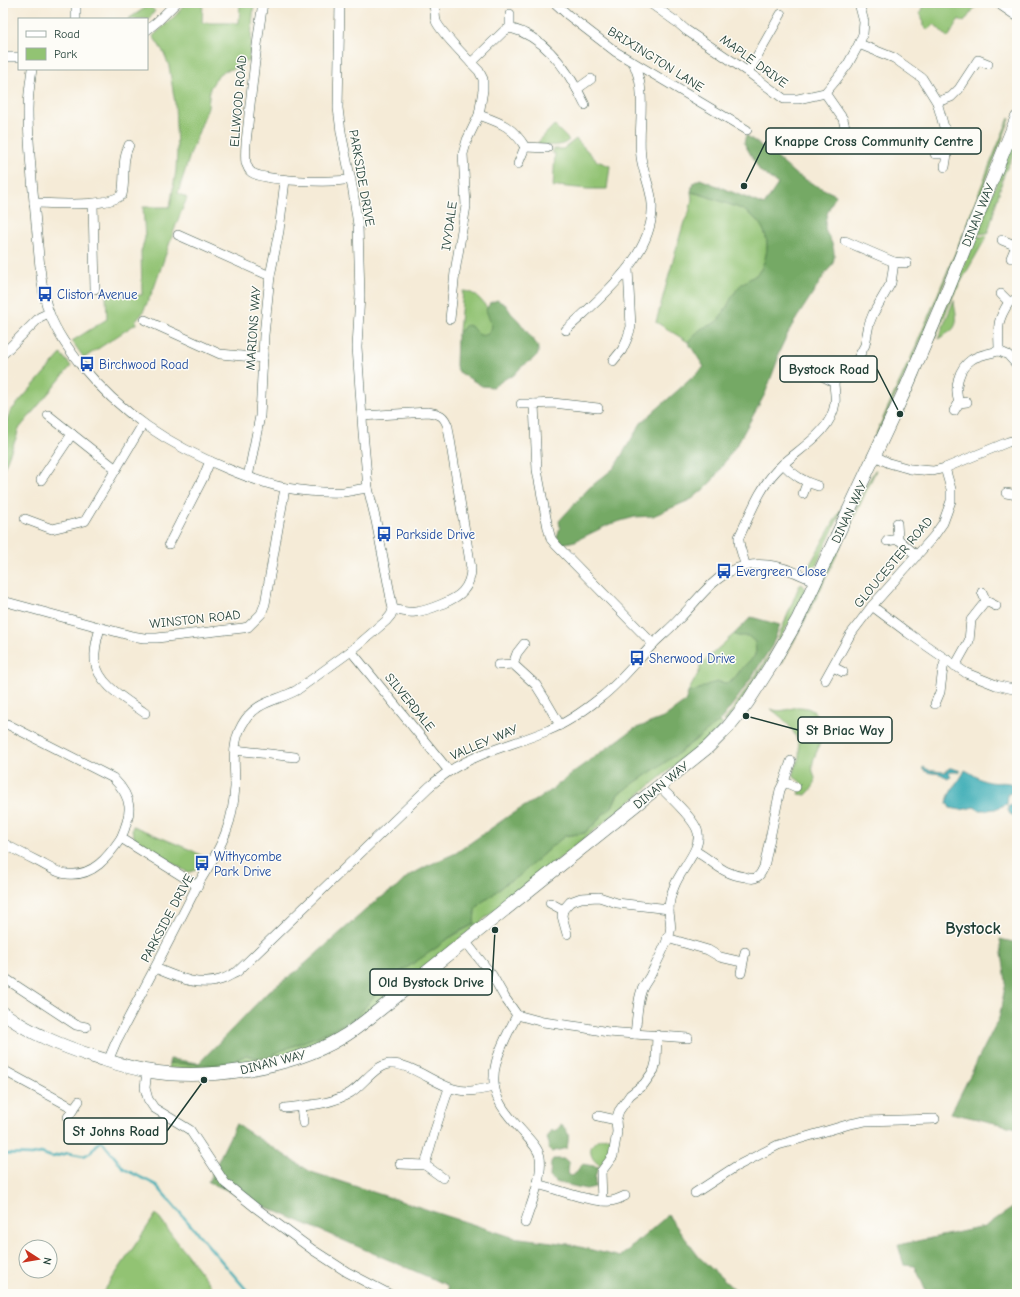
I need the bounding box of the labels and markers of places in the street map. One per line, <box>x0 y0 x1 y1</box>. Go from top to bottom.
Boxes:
callout: Knappe Cross Community Centre <box>766 128 981 154</box>
bus stop icon: Cliston Avenue <box>36 285 54 303</box>
place label: Cliston Avenue <box>57 287 138 302</box>
bus stop icon: Birchwood Road <box>78 355 96 373</box>
callout: Bystock Road <box>780 356 877 382</box>
place label: Birchwood Road <box>99 357 189 372</box>
bus stop icon: Parkside Drive <box>375 525 393 543</box>
place label: Parkside Drive <box>396 527 475 542</box>
bus stop icon: Evergreen Close <box>715 562 733 580</box>
place label: Evergreen Close <box>736 564 827 579</box>
bus stop icon: Sherwood Drive <box>628 649 646 667</box>
place label: Sherwood Drive <box>649 651 736 666</box>
callout: St Briac Way <box>798 717 892 743</box>
place label: Withycombe Park Drive <box>214 849 282 879</box>
bus stop icon: Withycombe Park Drive <box>193 854 211 872</box>
callout: Old Bystock Drive <box>370 969 492 995</box>
callout: St Johns Road <box>64 1118 167 1144</box>

